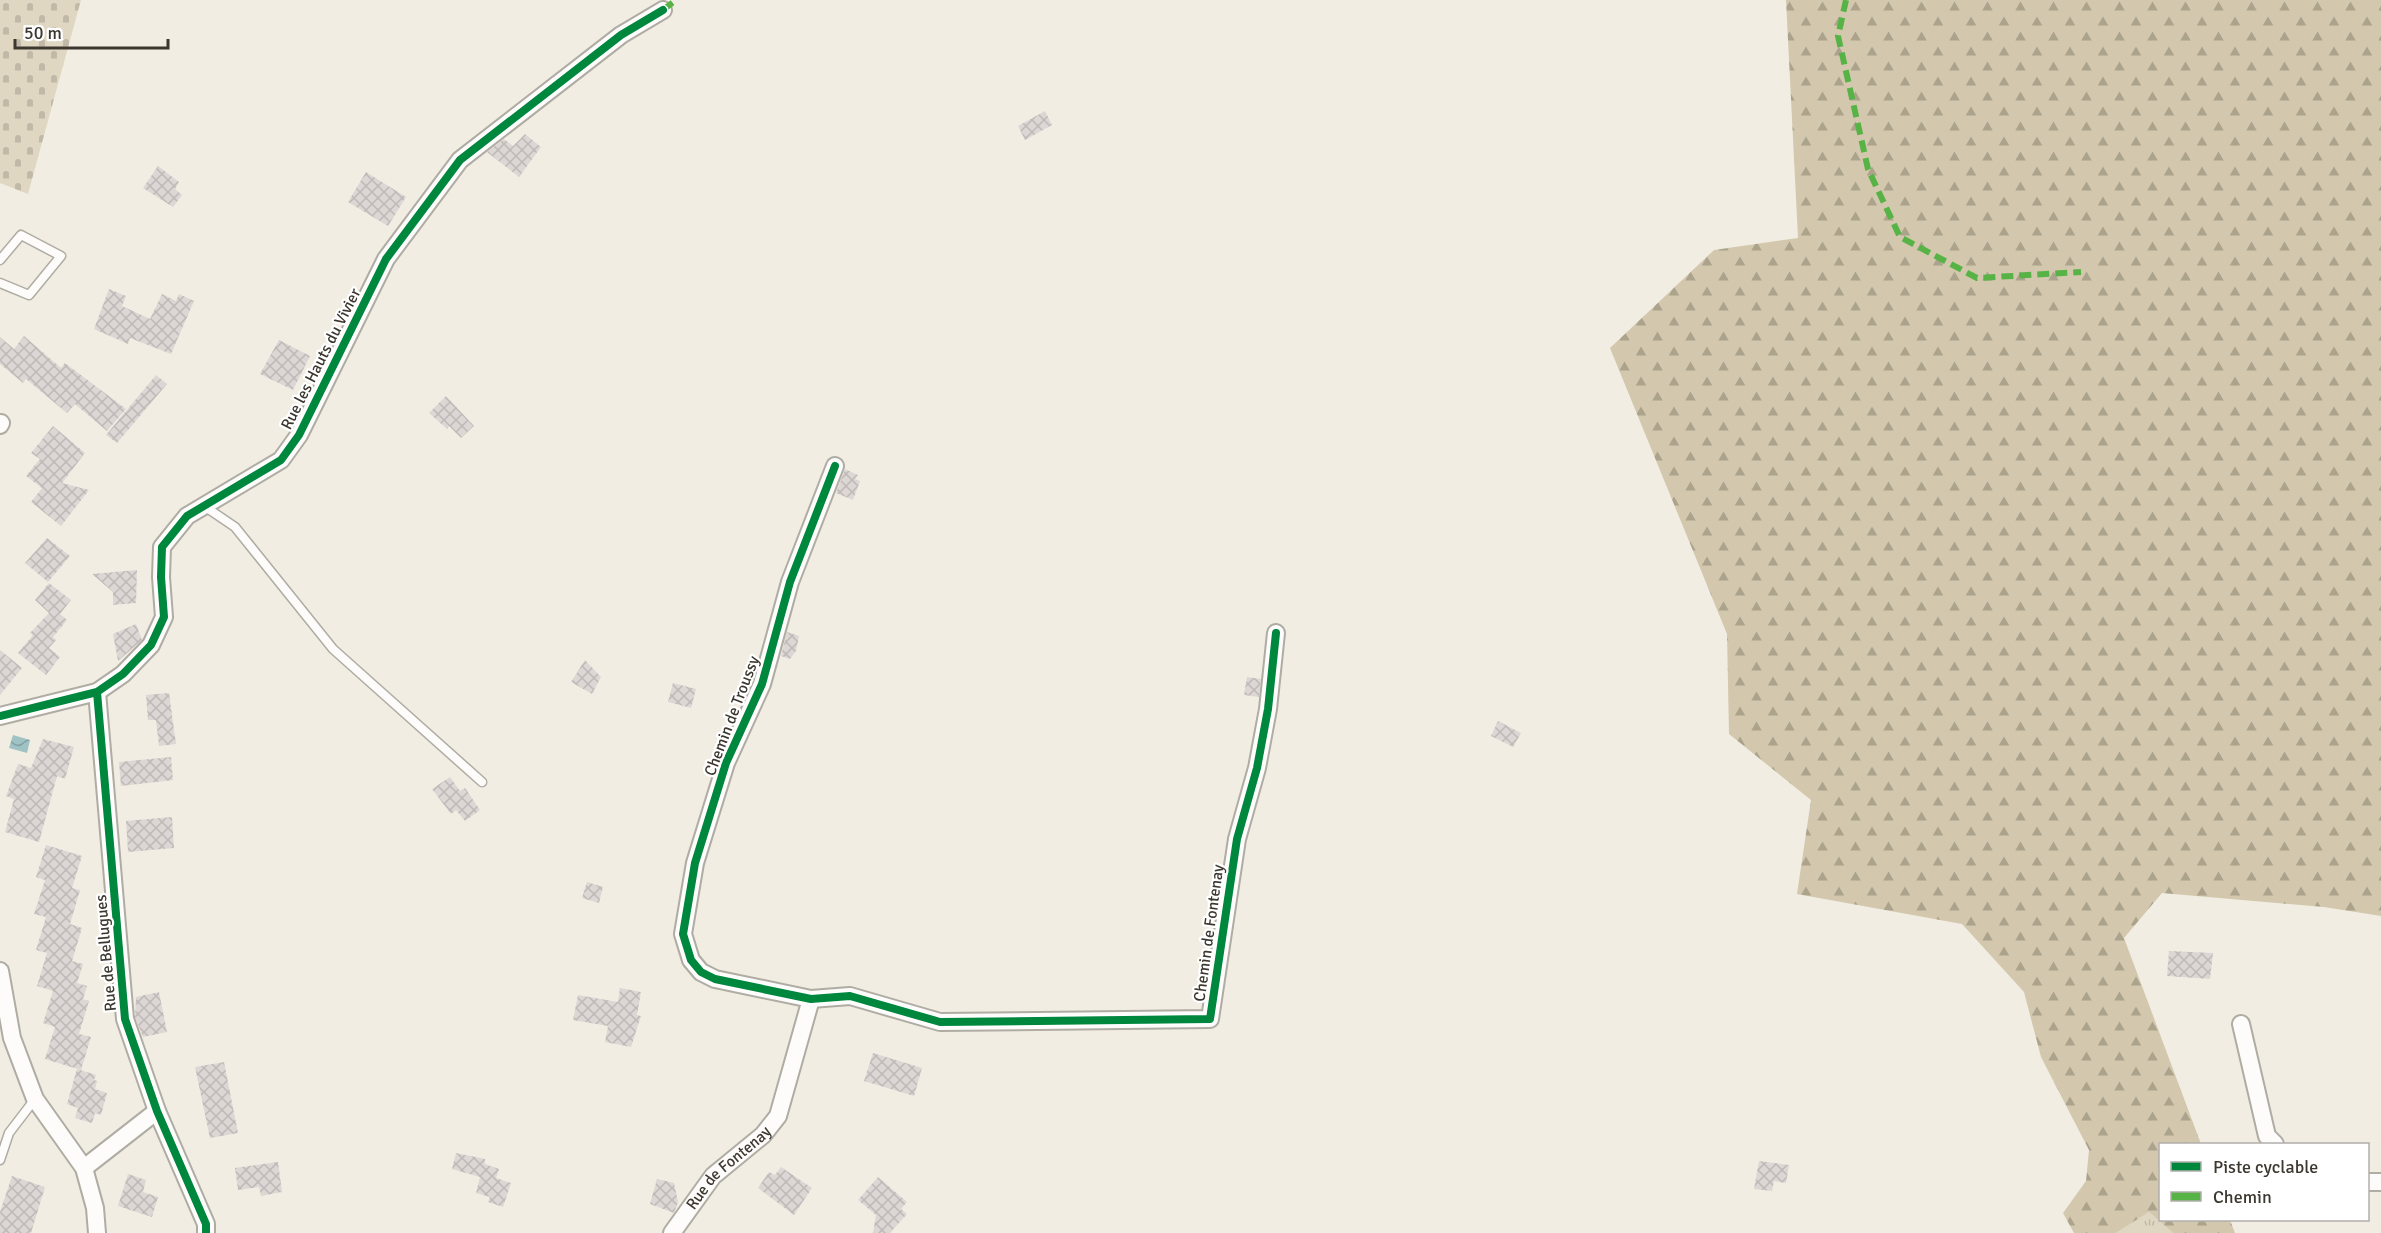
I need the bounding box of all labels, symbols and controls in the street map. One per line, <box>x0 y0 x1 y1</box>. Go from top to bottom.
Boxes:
scale bar <box>15 12 168 50</box>
text: 50 m <box>24 22 62 44</box>
street label: Rue les Hauts du Vivier <box>277 285 365 433</box>
street label: Chemin de Troussy <box>700 653 764 779</box>
street label: Chemin de Fontenay <box>1189 863 1229 1003</box>
street label: Rue de Bellugues <box>91 894 121 1012</box>
street label: Rue de Fontenay <box>682 1122 776 1214</box>
legend <box>2159 1143 2369 1221</box>
text: Piste cyclable <box>2213 1156 2318 1178</box>
text: Chemin <box>2213 1186 2272 1208</box>

